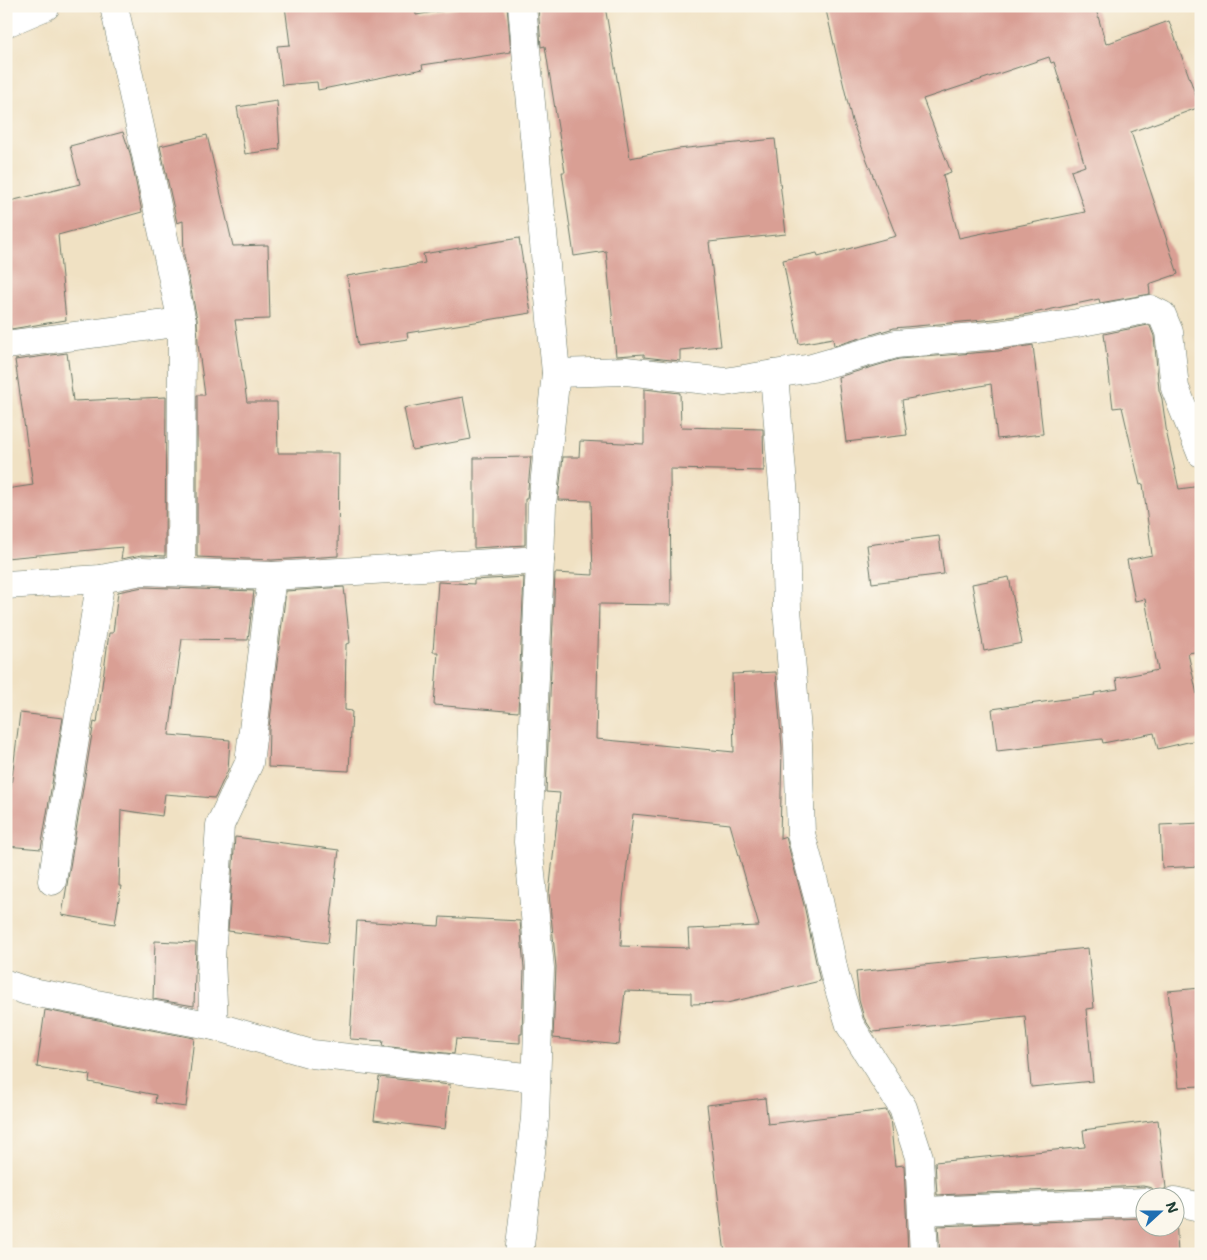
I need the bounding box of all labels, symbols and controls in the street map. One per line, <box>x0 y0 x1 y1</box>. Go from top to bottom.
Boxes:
north arrow <box>1134 1188 1184 1238</box>
text: N <box>1162 1199 1183 1216</box>

